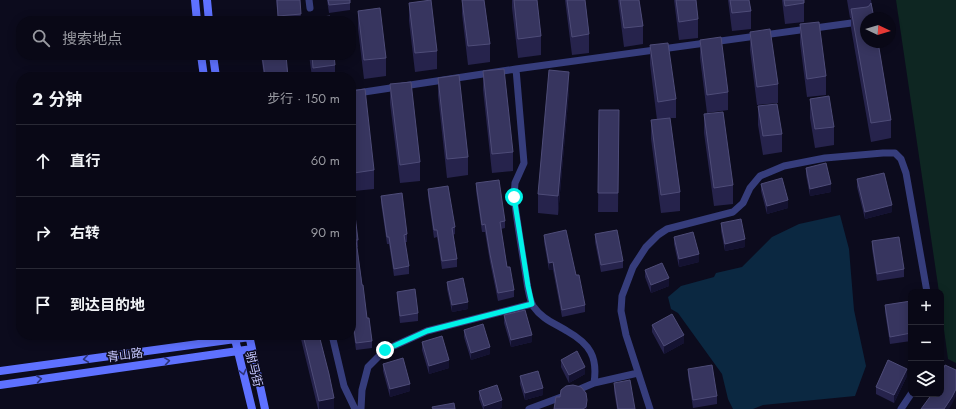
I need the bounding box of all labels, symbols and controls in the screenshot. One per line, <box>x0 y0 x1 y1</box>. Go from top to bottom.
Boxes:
north arrow <box>860 12 896 48</box>
search box <box>16 16 356 60</box>
icon: search <box>30 27 52 49</box>
text: 搜索地点 <box>62 28 122 50</box>
text: 2 分钟 <box>32 87 82 111</box>
text: 步行 · 150 m <box>267 89 340 108</box>
icon: ahead <box>32 150 54 172</box>
text: 直行 <box>70 150 100 172</box>
text: 60 m <box>311 151 340 170</box>
route start <box>505 188 523 206</box>
icon: right <box>32 222 54 244</box>
text: 右转 <box>70 222 100 244</box>
text: 90 m <box>311 223 340 242</box>
map controls <box>908 289 944 397</box>
button: + <box>908 289 944 325</box>
icon: arrive <box>32 294 54 316</box>
text: 到达目的地 <box>70 294 145 316</box>
button: − <box>908 325 944 361</box>
route end <box>376 341 394 359</box>
street label: 青山路 <box>106 344 144 366</box>
street label: 驸马街 <box>241 349 267 389</box>
one-way arrow <box>83 354 89 363</box>
one-way arrow <box>164 357 170 366</box>
button: layers <box>908 361 944 397</box>
one-way arrow <box>238 369 246 375</box>
one-way arrow <box>36 375 42 384</box>

